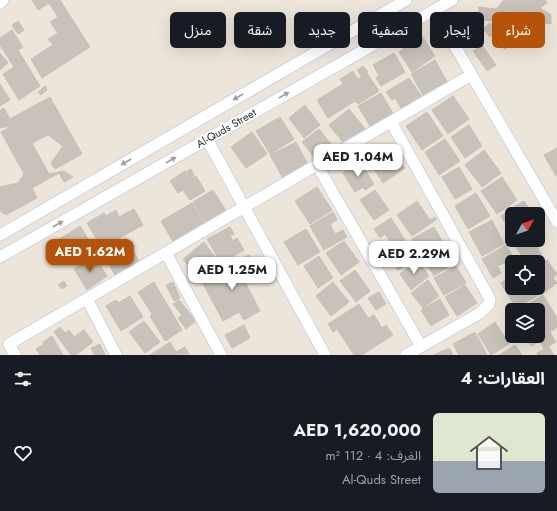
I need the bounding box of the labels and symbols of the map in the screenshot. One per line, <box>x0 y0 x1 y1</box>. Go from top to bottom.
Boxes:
one-way arrow <box>278 92 290 99</box>
one-way arrow <box>232 93 244 100</box>
street label: Al-Quds Street <box>193 104 259 152</box>
pin: AED 1.04M <box>312 144 404 178</box>
one-way arrow <box>165 156 177 163</box>
one-way arrow <box>120 158 132 165</box>
north arrow <box>505 207 545 247</box>
one-way arrow <box>52 220 64 227</box>
pin: AED 1.62M <box>44 239 136 273</box>
pin: AED 2.29M <box>368 241 460 275</box>
pin: AED 1.25M <box>186 257 278 291</box>

